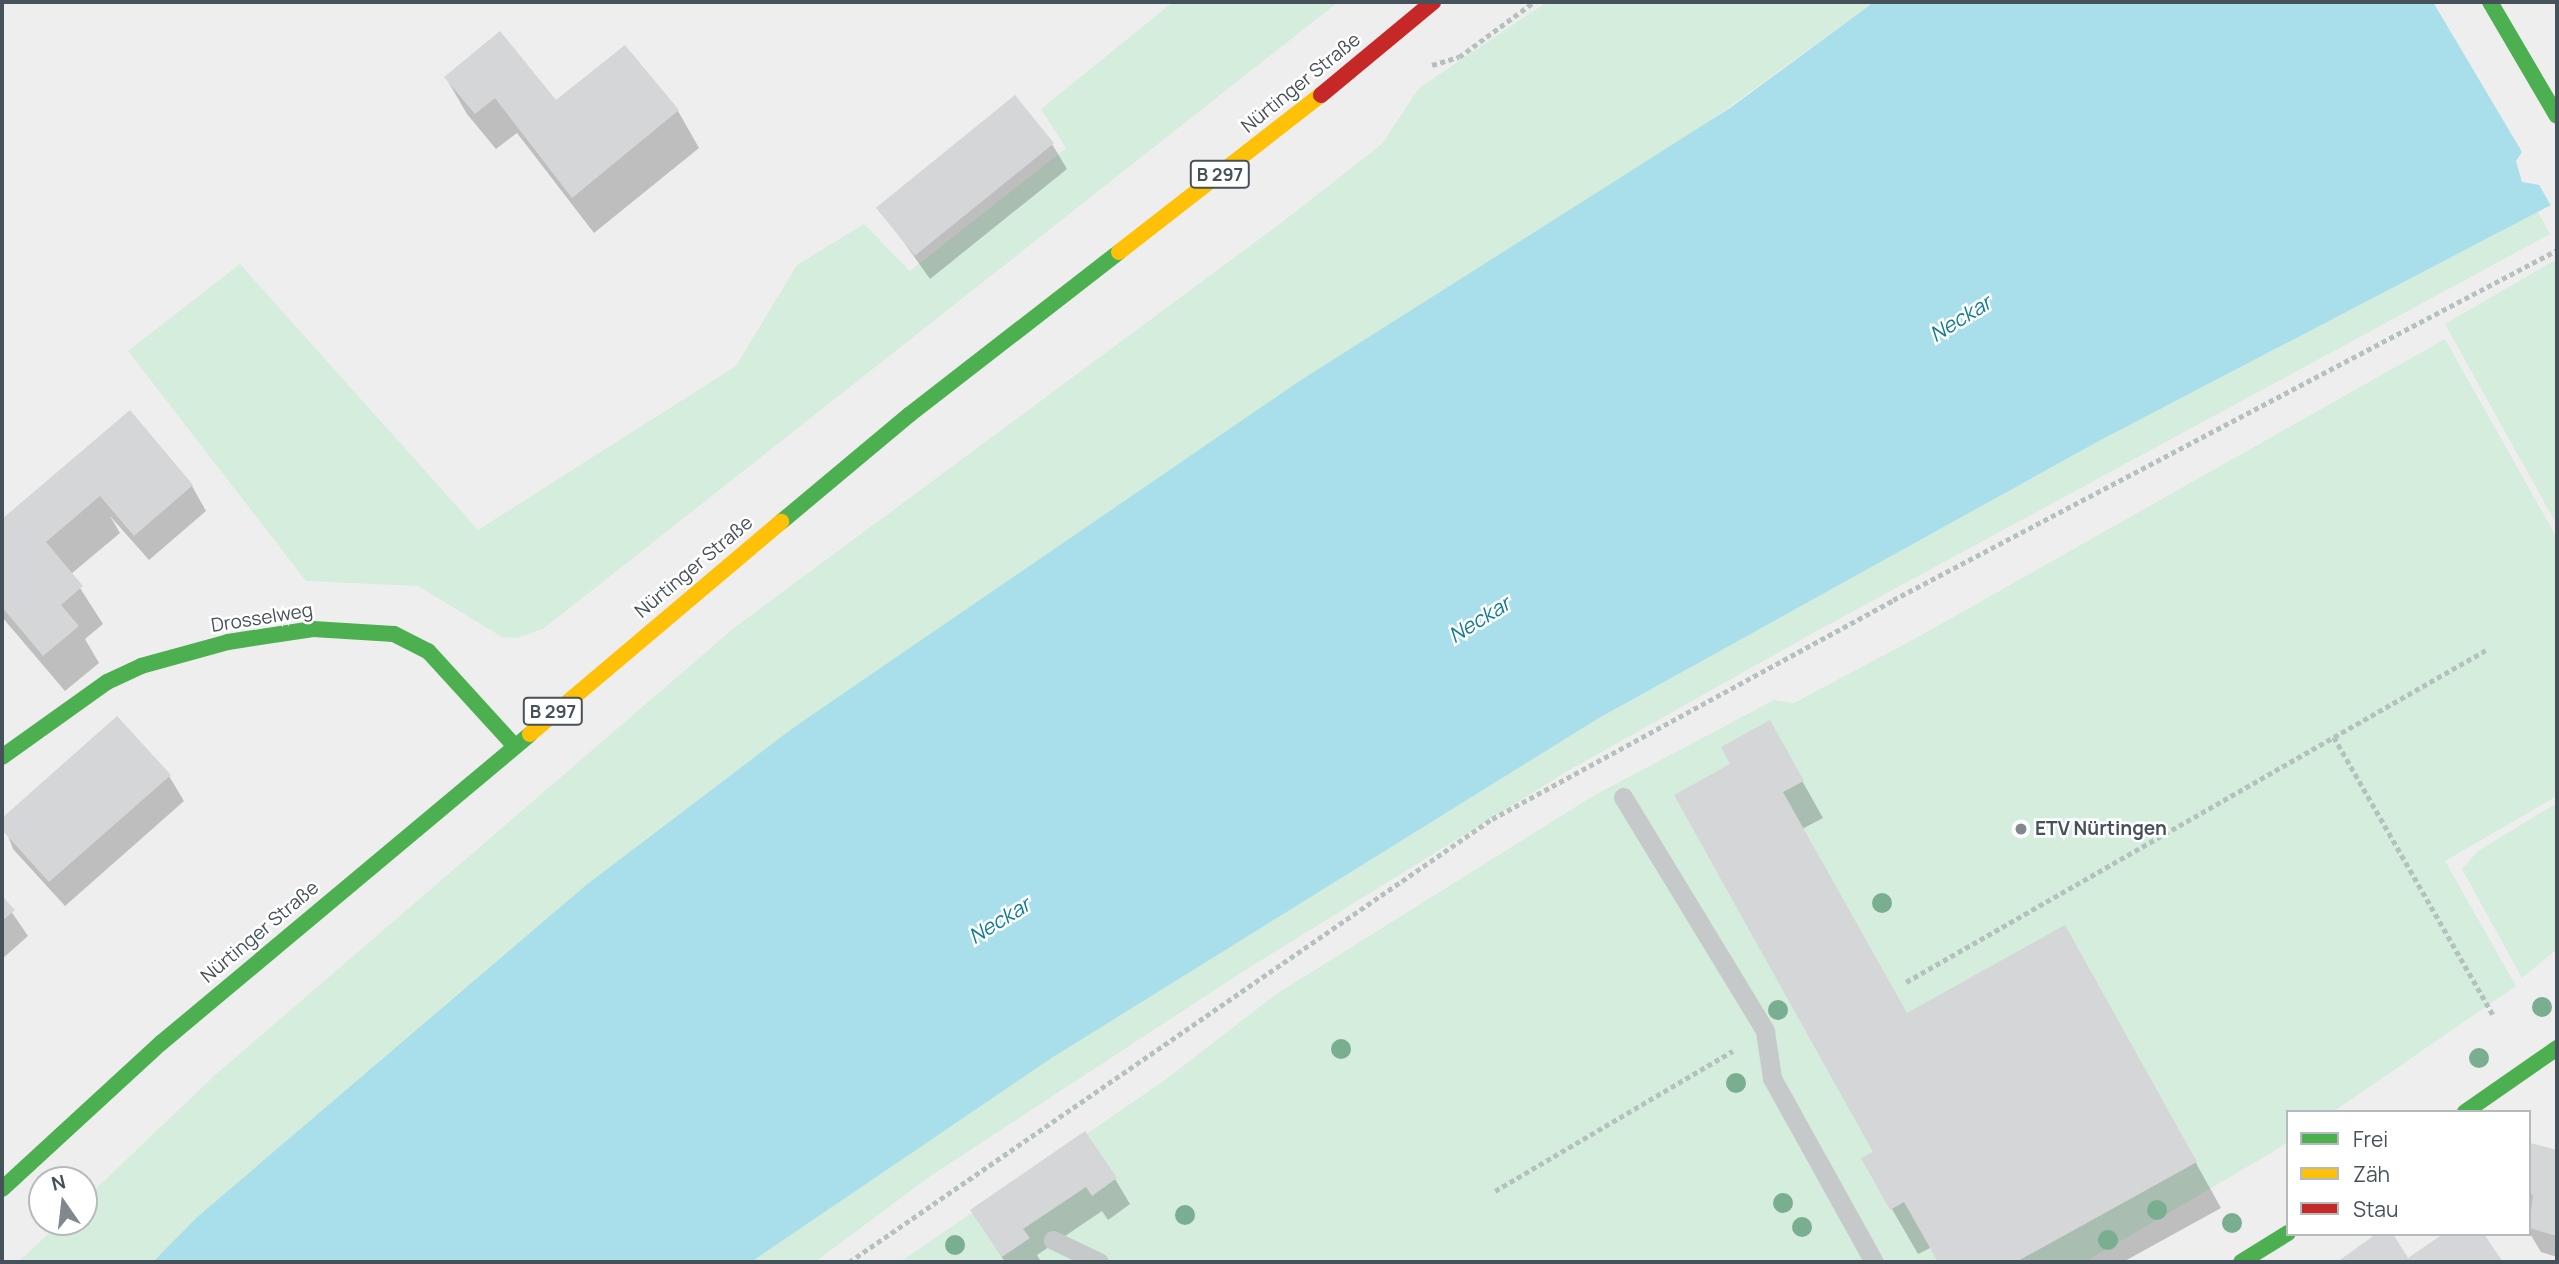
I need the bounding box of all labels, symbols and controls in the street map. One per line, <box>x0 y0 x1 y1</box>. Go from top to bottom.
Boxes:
street label: Nürtinger Straße <box>1237 28 1365 138</box>
road number: B 297 <box>1188 160 1252 188</box>
water label: Neckar <box>1925 289 1995 347</box>
street label: Nürtinger Straße <box>631 511 757 623</box>
water label: Neckar <box>1444 590 1514 648</box>
street label: Drosselweg <box>210 599 314 637</box>
road number: B 297 <box>522 696 584 726</box>
place label: ETV Nürtingen <box>2035 818 2167 840</box>
marker: ETV Nürtingen <box>2013 821 2029 837</box>
street label: Nürtinger Straße <box>197 876 323 988</box>
water label: Neckar <box>964 891 1034 949</box>
legend <box>2286 1110 2531 1236</box>
text: Frei <box>2353 1125 2388 1153</box>
text: Zäh <box>2353 1160 2390 1188</box>
north arrow <box>28 1166 98 1236</box>
text: N <box>49 1168 68 1197</box>
text: Stau <box>2353 1195 2399 1223</box>

